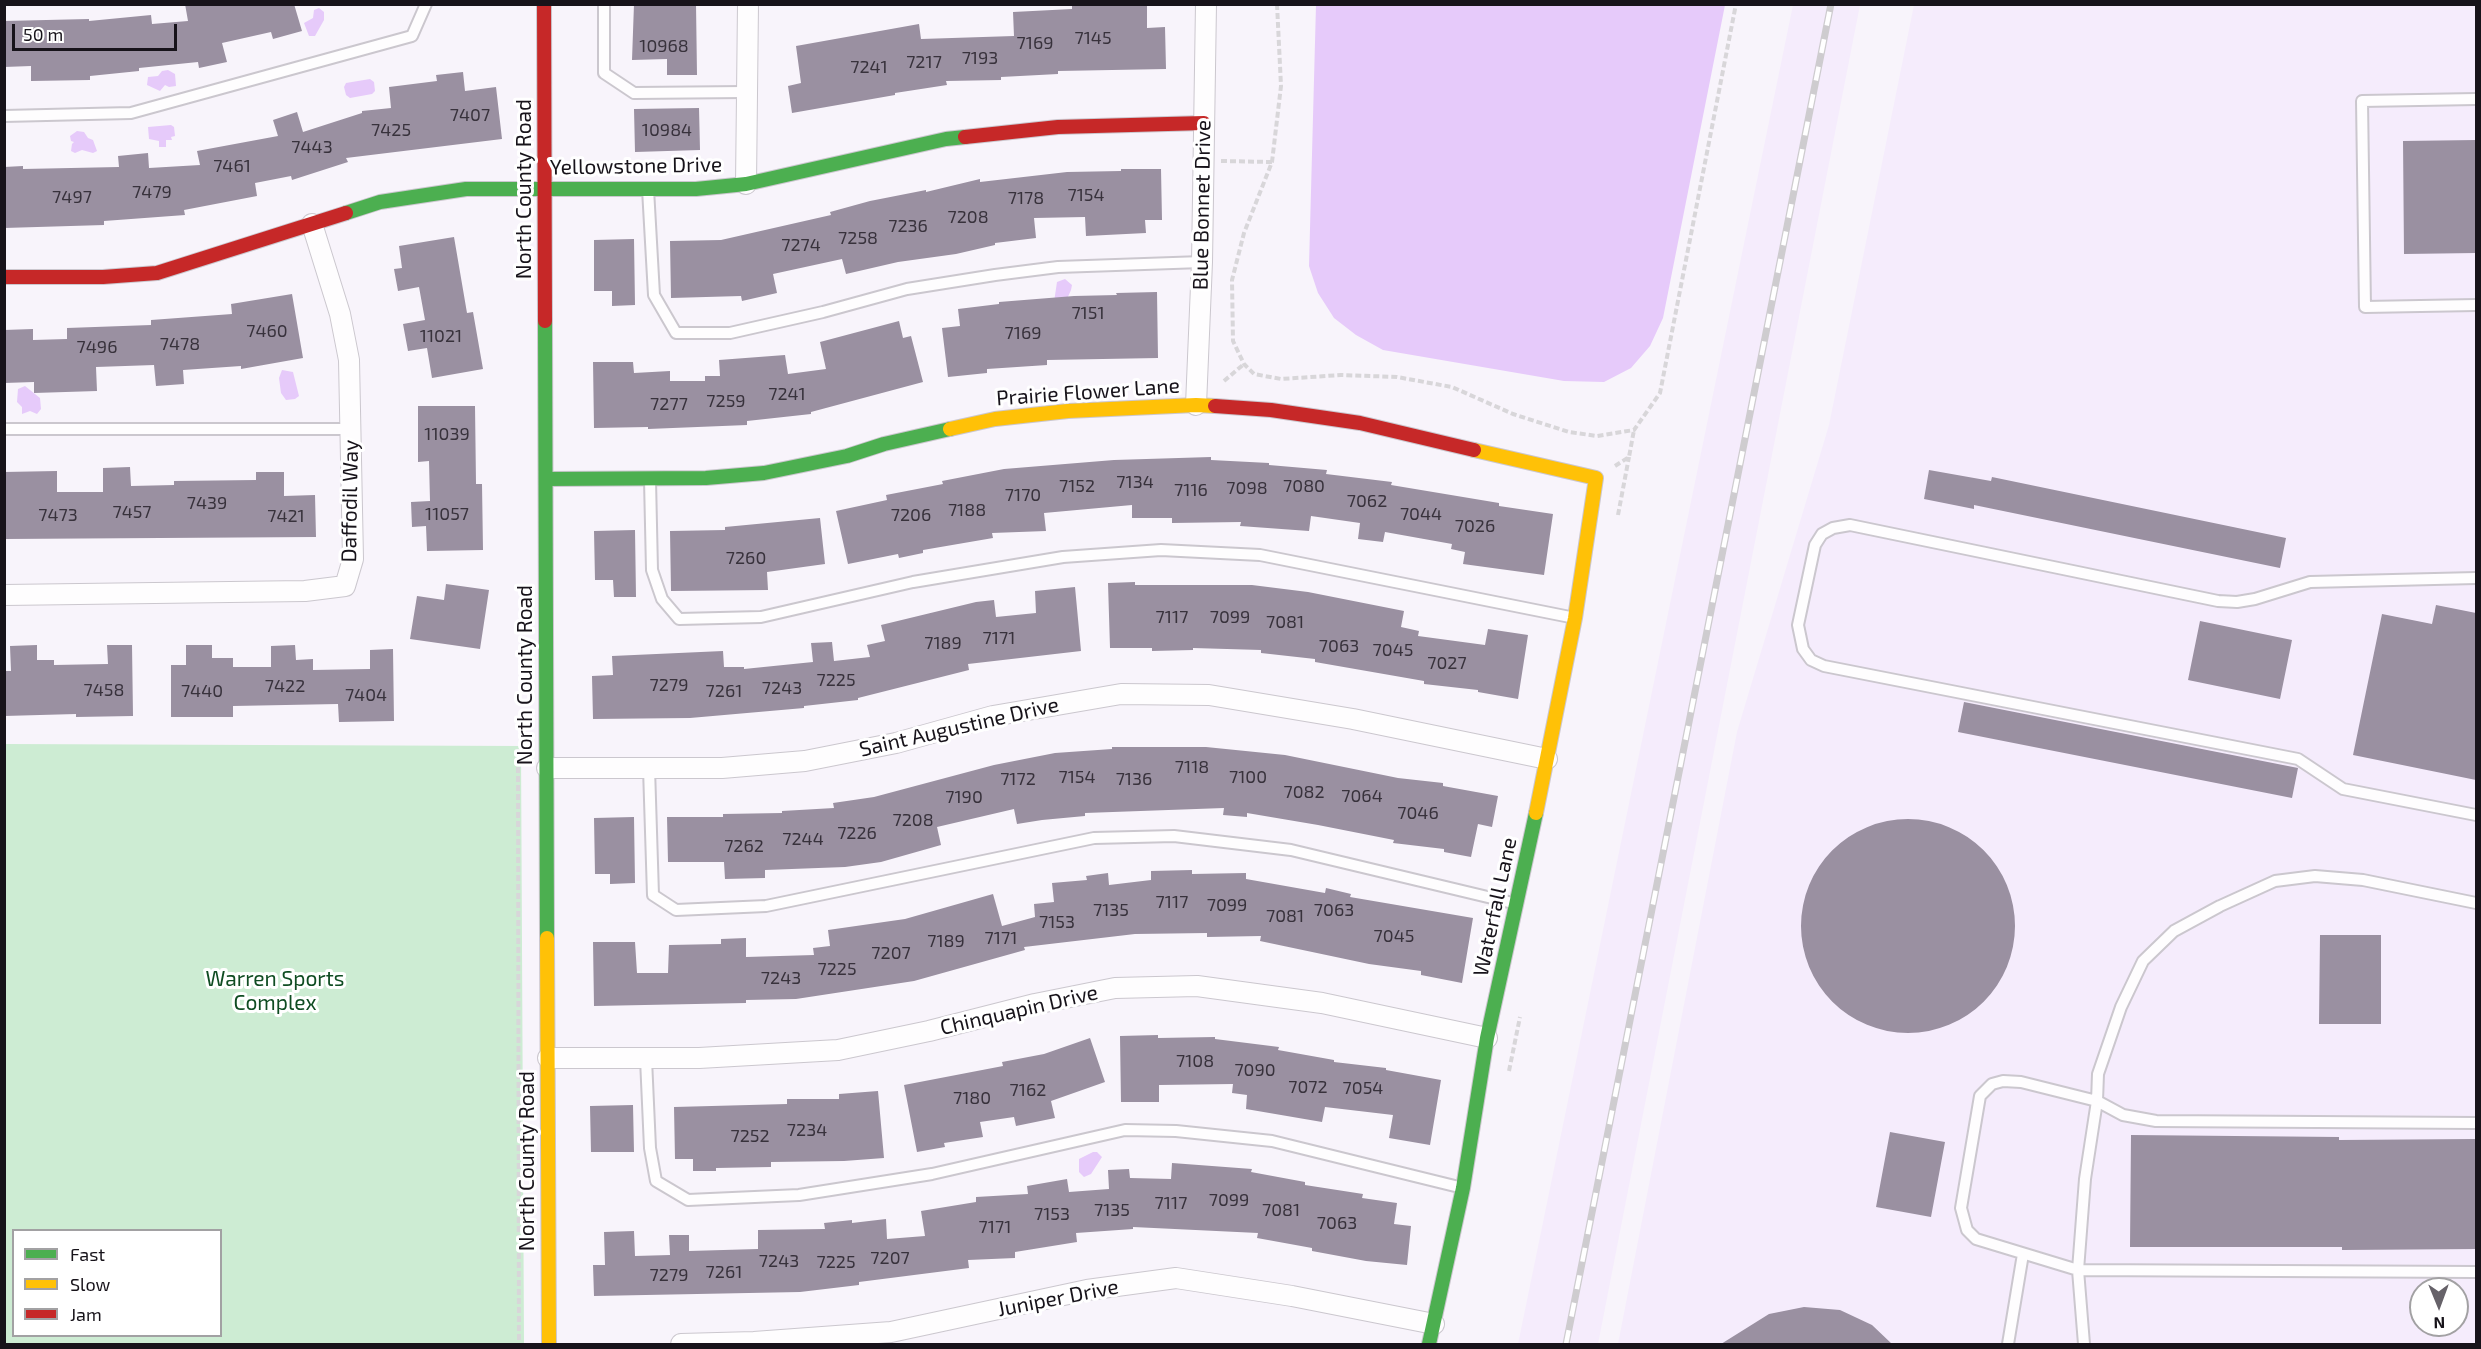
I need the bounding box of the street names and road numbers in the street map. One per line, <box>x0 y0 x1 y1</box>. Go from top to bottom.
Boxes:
street label: North County Road <box>511 99 537 279</box>
street label: Blue Bonnet Drive <box>1188 120 1216 290</box>
street label: Yellowstone Drive <box>550 152 722 180</box>
street label: Prairie Flower Lane <box>995 373 1181 411</box>
street label: Daffodil Way <box>336 439 364 563</box>
street label: North County Road <box>512 585 538 765</box>
street label: Saint Augustine Drive <box>857 692 1061 762</box>
street label: Waterfall Lane <box>1468 835 1522 979</box>
street label: Chinquapin Drive <box>938 980 1100 1040</box>
street label: North County Road <box>514 1071 540 1251</box>
street label: Juniper Drive <box>995 1274 1121 1322</box>

